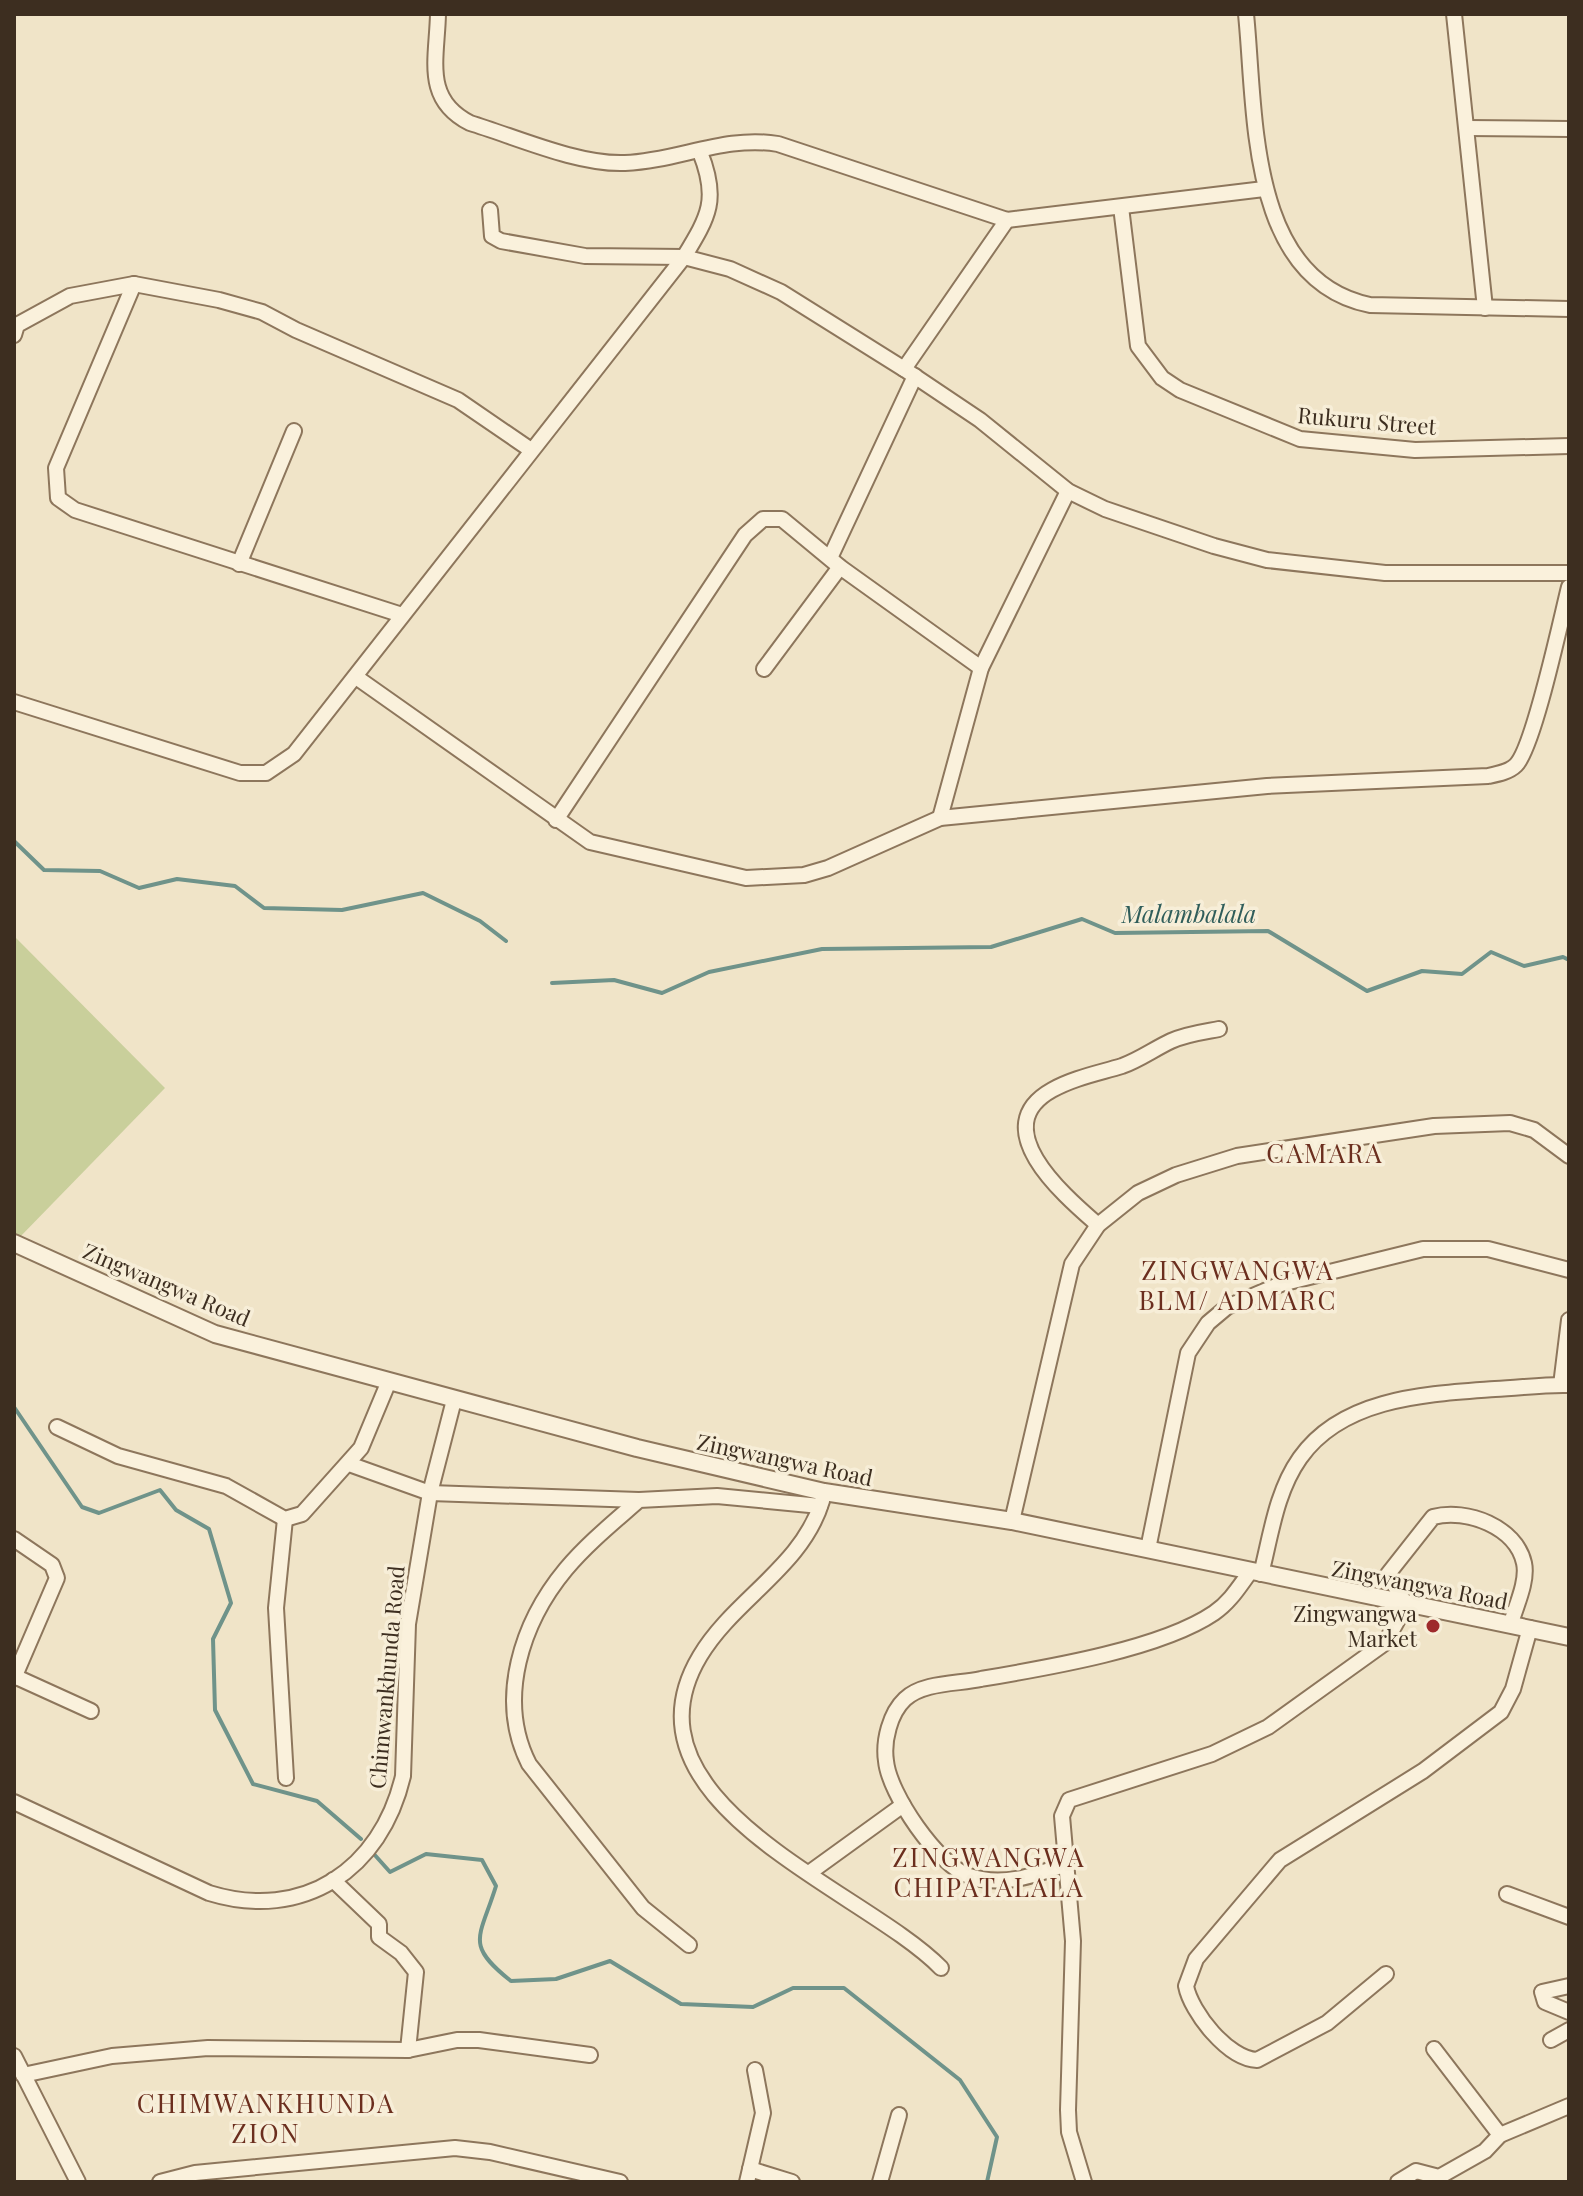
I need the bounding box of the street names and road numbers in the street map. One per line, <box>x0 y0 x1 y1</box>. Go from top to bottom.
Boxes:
street label: Rukuru Street <box>1296 399 1439 441</box>
street label: Zingwangwa Road <box>79 1235 255 1333</box>
street label: Zingwangwa Road <box>694 1426 876 1492</box>
street label: Zingwangwa Road <box>1329 1552 1511 1616</box>
street label: Chimwankhunda Road <box>361 1564 411 1790</box>

